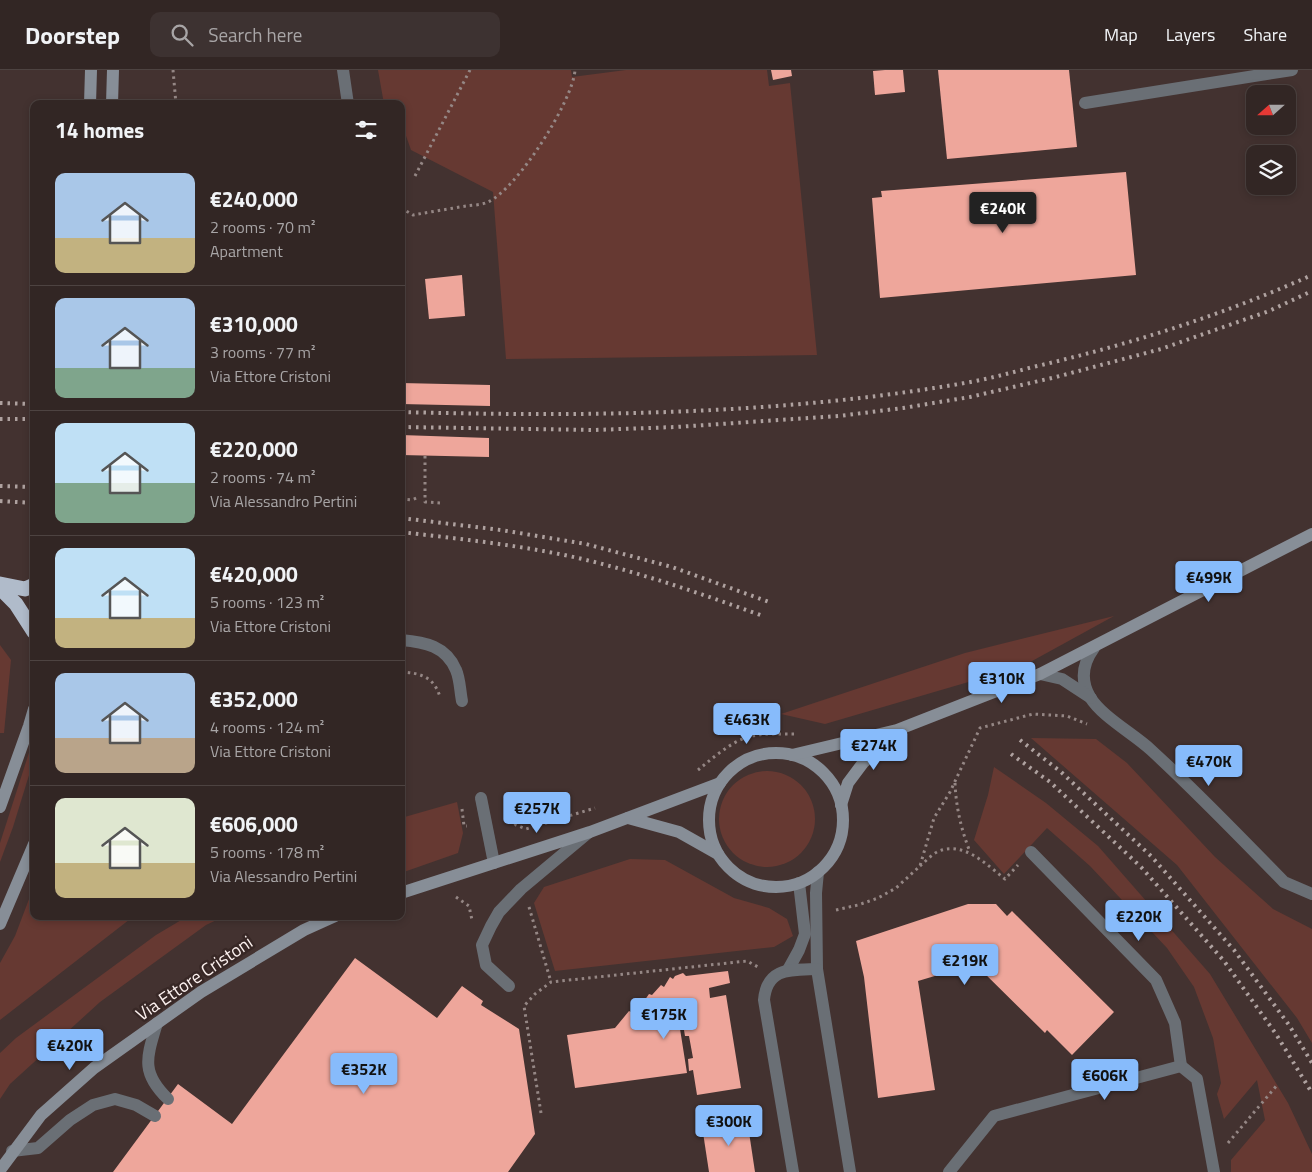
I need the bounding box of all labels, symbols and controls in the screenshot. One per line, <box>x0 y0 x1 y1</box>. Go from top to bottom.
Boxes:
search box <box>150 12 500 57</box>
text: Doorstep <box>25 17 120 53</box>
text: Search here <box>208 20 302 49</box>
icon: search <box>168 21 196 49</box>
text: Map <box>1104 21 1138 48</box>
text: Layers <box>1166 21 1215 48</box>
text: Share <box>1243 21 1287 48</box>
north arrow <box>1246 85 1296 135</box>
map controls <box>1246 85 1296 195</box>
text: 14 homes <box>55 114 144 146</box>
icon: filters <box>352 116 380 144</box>
button: layers <box>1246 145 1296 195</box>
text: €240,000 <box>210 183 298 215</box>
pin: €240K <box>968 191 1038 234</box>
icon: home <box>95 193 155 253</box>
text: €240K <box>980 196 1026 220</box>
text: 2 rooms · 70 m² <box>210 215 315 239</box>
text: Apartment <box>210 239 283 263</box>
text: €310,000 <box>210 308 298 340</box>
icon: home <box>95 318 155 378</box>
text: 3 rooms · 77 m² <box>210 340 315 364</box>
text: Via Ettore Cristoni <box>210 364 331 388</box>
text: €220,000 <box>210 433 298 465</box>
icon: home <box>95 443 155 503</box>
text: 2 rooms · 74 m² <box>210 465 315 489</box>
text: Via Alessandro Pertini <box>210 489 357 513</box>
text: €420,000 <box>210 558 298 590</box>
pin: €499K <box>1174 560 1244 603</box>
text: €499K <box>1186 565 1232 589</box>
icon: home <box>95 568 155 628</box>
text: 5 rooms · 123 m² <box>210 590 324 614</box>
text: Via Ettore Cristoni <box>210 614 331 638</box>
pin: €310K <box>967 662 1037 704</box>
text: €310K <box>979 666 1025 690</box>
text: €352,000 <box>210 683 298 715</box>
icon: home <box>95 693 155 753</box>
pin: €463K <box>712 702 782 745</box>
text: €463K <box>724 707 770 731</box>
text: 4 rooms · 124 m² <box>210 715 324 739</box>
pin: €274K <box>839 728 909 771</box>
text: €274K <box>851 733 897 757</box>
text: Via Ettore Cristoni <box>210 739 331 763</box>
pin: €470K <box>1174 744 1244 787</box>
text: €470K <box>1186 749 1232 773</box>
pin: €257K <box>502 792 572 834</box>
text: €257K <box>514 796 560 820</box>
text: €606,000 <box>210 808 298 840</box>
icon: home <box>95 818 155 878</box>
text: 5 rooms · 178 m² <box>210 840 324 864</box>
text: Via Alessandro Pertini <box>210 864 357 888</box>
pin: €220K <box>1104 900 1174 942</box>
text: €220K <box>1116 904 1162 928</box>
street label: Via Ettore Cristoni <box>130 929 258 1027</box>
pin: €219K <box>930 944 1000 986</box>
text: €219K <box>942 948 988 972</box>
pin: €175K <box>629 998 699 1040</box>
text: €175K <box>641 1002 687 1026</box>
pin: €420K <box>35 1028 105 1071</box>
text: €420K <box>47 1033 93 1057</box>
pin: €352K <box>329 1052 399 1095</box>
text: €352K <box>341 1057 387 1081</box>
pin: €606K <box>1070 1058 1140 1101</box>
text: €606K <box>1082 1063 1128 1087</box>
pin: €300K <box>694 1104 764 1147</box>
text: €300K <box>706 1109 752 1133</box>

